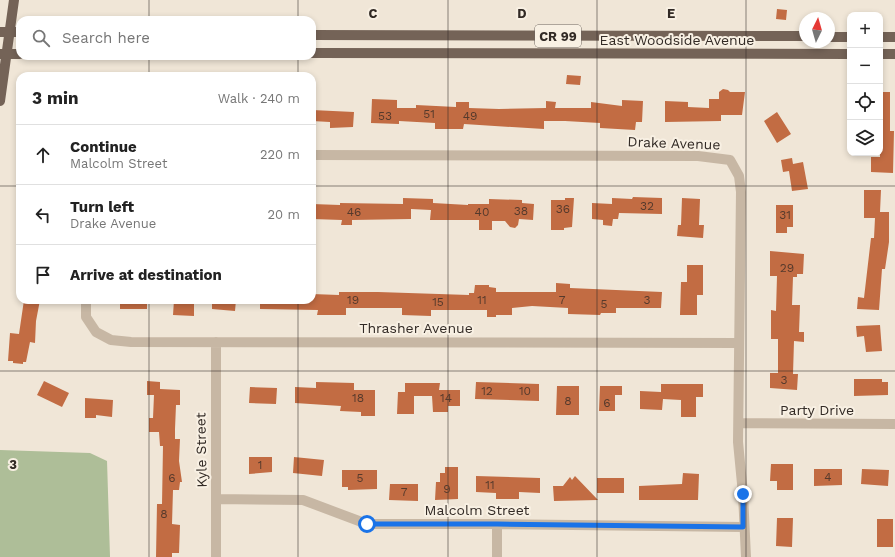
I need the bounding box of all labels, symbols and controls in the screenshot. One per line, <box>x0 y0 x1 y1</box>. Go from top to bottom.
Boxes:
text: C <box>369 6 378 21</box>
text: D <box>517 6 527 21</box>
text: E <box>667 6 675 21</box>
north arrow <box>799 12 835 48</box>
map controls <box>847 12 883 156</box>
button: + <box>847 12 883 48</box>
search box <box>16 16 316 60</box>
road number: CR 99 <box>535 25 581 47</box>
icon: search <box>30 27 52 49</box>
text: Search here <box>62 29 150 47</box>
street label: East Woodside Avenue <box>600 32 754 48</box>
button: − <box>847 48 883 84</box>
button: locate <box>847 84 883 120</box>
text: 3 min <box>32 88 78 108</box>
text: Walk · 240 m <box>218 91 300 106</box>
house number: 51 <box>423 107 435 121</box>
house number: 53 <box>378 109 392 123</box>
house number: 49 <box>463 109 477 123</box>
button: layers <box>847 120 883 156</box>
street label: Drake Avenue <box>627 133 721 153</box>
text: Continue <box>70 138 137 156</box>
icon: ahead <box>32 144 54 166</box>
text: 220 m <box>260 147 300 162</box>
text: Malcolm Street <box>70 156 167 171</box>
text: Turn left <box>70 198 134 216</box>
house number: 32 <box>640 199 654 213</box>
house number: 36 <box>556 202 570 216</box>
icon: left <box>32 204 54 226</box>
house number: 38 <box>514 204 528 218</box>
house number: 46 <box>347 205 361 219</box>
house number: 40 <box>475 205 489 219</box>
text: 20 m <box>268 207 300 222</box>
house number: 31 <box>779 208 791 222</box>
text: Drake Avenue <box>70 216 156 231</box>
house number: 29 <box>780 261 794 275</box>
icon: arrive <box>32 264 54 286</box>
text: Arrive at destination <box>70 266 222 284</box>
house number: 19 <box>347 293 359 307</box>
house number: 11 <box>477 293 487 307</box>
house number: 7 <box>559 293 566 307</box>
house number: 3 <box>644 293 651 307</box>
house number: 15 <box>432 295 444 309</box>
house number: 5 <box>601 297 608 311</box>
street label: Thrasher Avenue <box>359 320 473 336</box>
house number: 3 <box>781 373 788 387</box>
house number: 12 <box>481 384 493 398</box>
house number: 10 <box>519 384 531 398</box>
house number: 18 <box>352 391 364 405</box>
house number: 14 <box>440 391 452 405</box>
house number: 8 <box>564 394 572 408</box>
house number: 6 <box>603 396 611 410</box>
street label: Party Drive <box>780 402 854 418</box>
street label: Kyle Street <box>192 412 210 488</box>
text: 3 <box>9 457 17 472</box>
house number: 1 <box>258 458 262 472</box>
house number: 4 <box>824 470 832 484</box>
house number: 6 <box>168 471 176 485</box>
house number: 5 <box>357 471 364 485</box>
house number: 11 <box>485 478 495 492</box>
house number: 9 <box>443 482 451 496</box>
house number: 7 <box>401 485 408 499</box>
route end <box>734 485 752 503</box>
street label: Malcolm Street <box>425 502 530 518</box>
house number: 8 <box>160 507 168 521</box>
route start <box>358 515 376 533</box>

